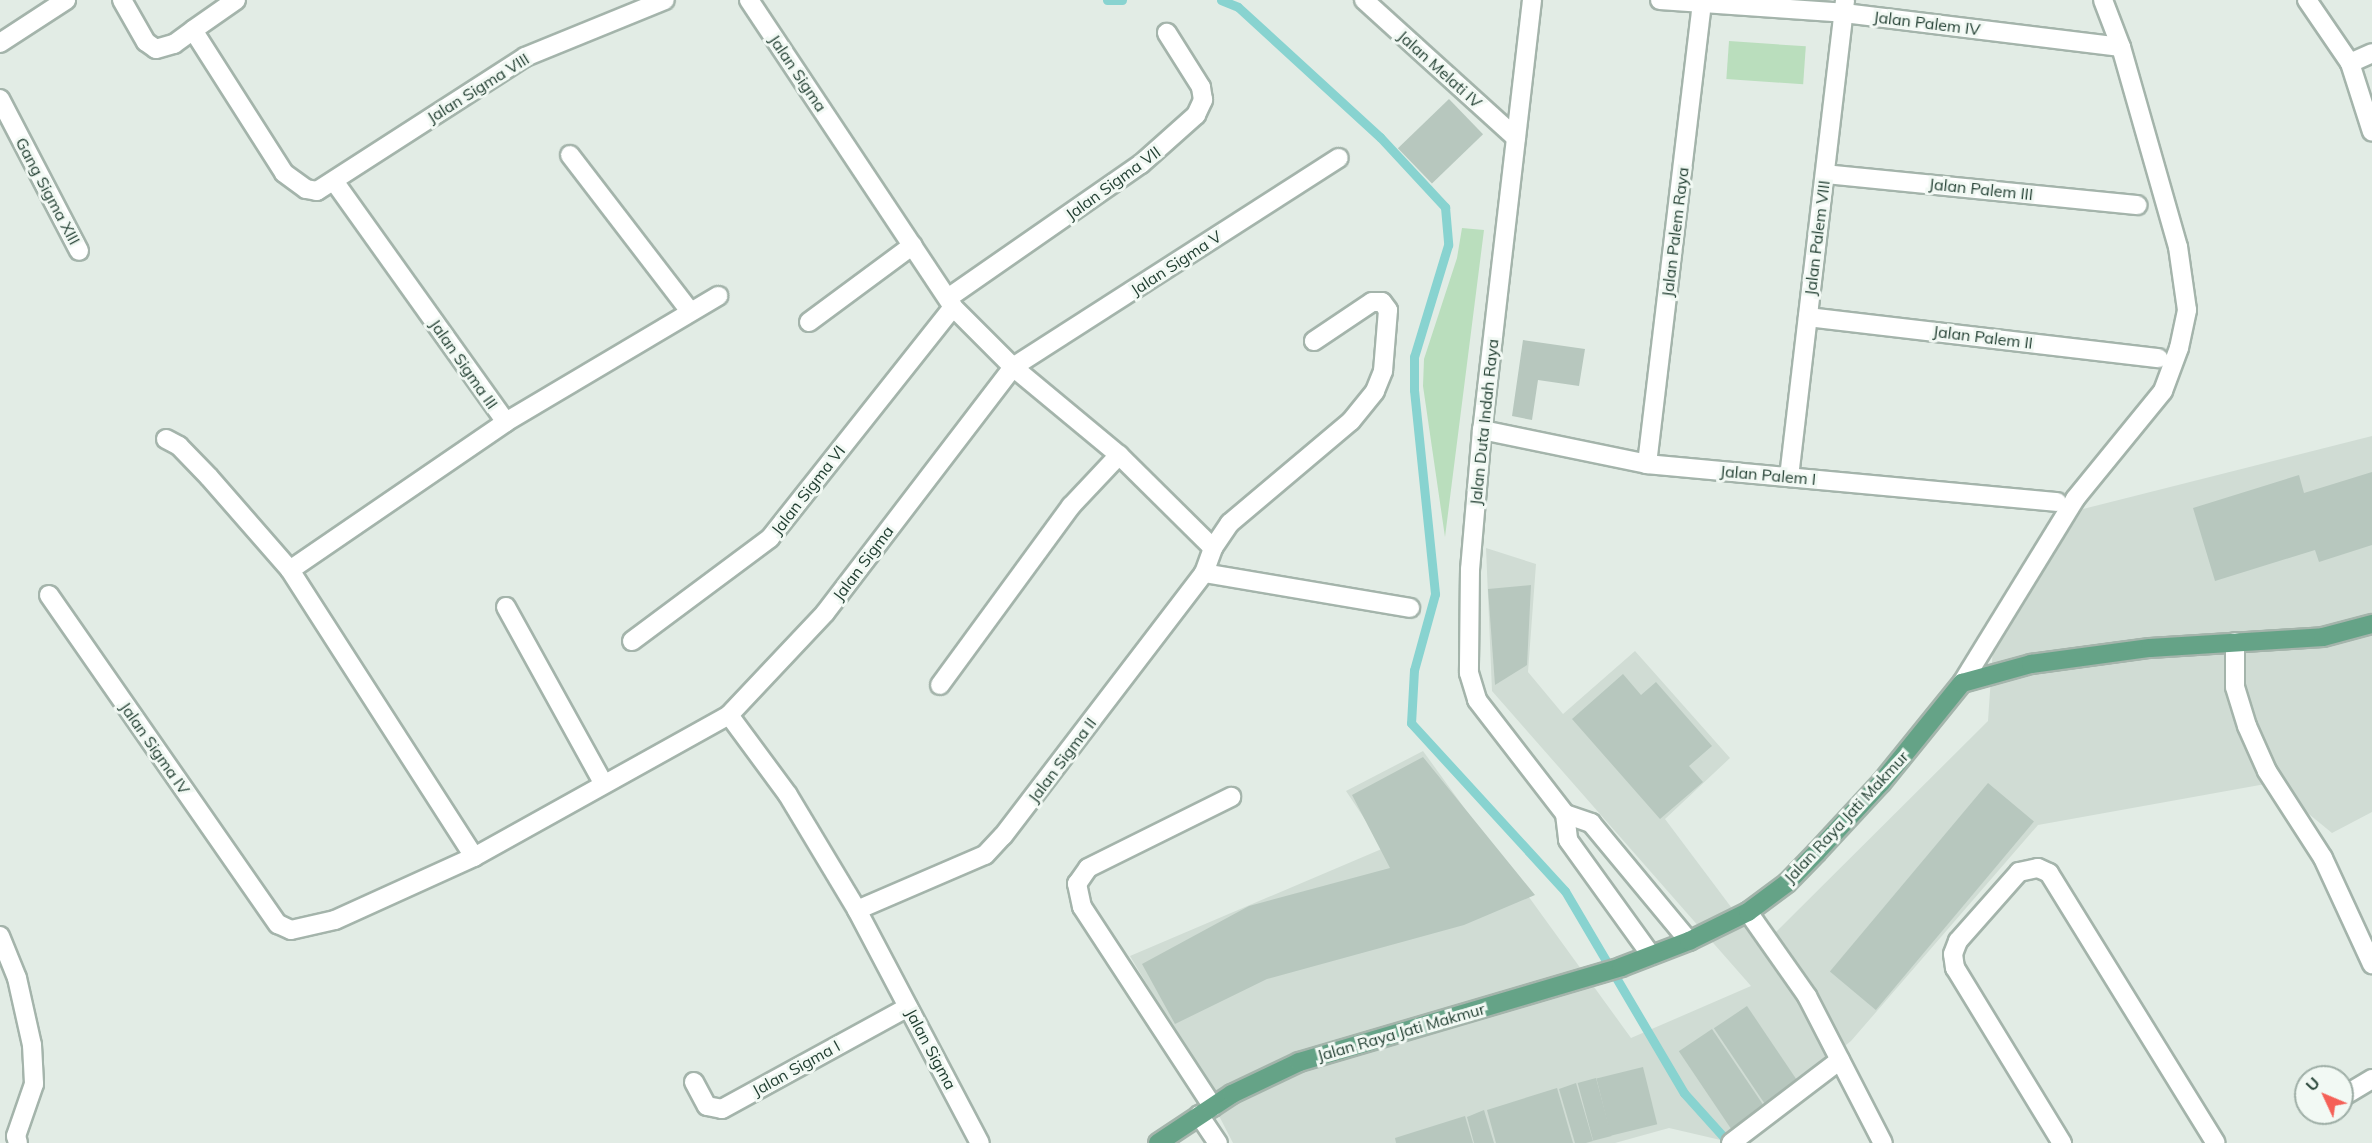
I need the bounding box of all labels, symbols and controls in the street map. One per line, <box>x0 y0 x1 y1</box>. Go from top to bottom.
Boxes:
street label: Jalan Palem IV <box>1872 7 1982 39</box>
street label: Jalan Melati IV <box>1394 26 1486 112</box>
street label: Jalan Sigma <box>765 31 831 115</box>
street label: Jalan Sigma VIII <box>423 49 533 127</box>
street label: Gang Sigma XIII <box>12 134 84 248</box>
street label: Jalan Sigma VII <box>1062 142 1164 224</box>
street label: Jalan Palem Raya <box>1658 166 1692 298</box>
street label: Jalan Palem III <box>1928 174 2034 204</box>
street label: Jalan Palem VIII <box>1800 179 1834 297</box>
street label: Jalan Sigma V <box>1127 227 1225 299</box>
street label: Jalan Sigma III <box>426 315 502 413</box>
street label: Jalan Palem II <box>1932 321 2034 353</box>
street label: Jalan Duta Indah Raya <box>1466 338 1502 506</box>
street label: Jalan Sigma VI <box>767 441 849 539</box>
street label: Jalan Palem I <box>1719 461 1817 489</box>
street label: Jalan Sigma <box>829 522 897 604</box>
street label: Jalan Sigma IV <box>116 698 194 798</box>
street label: Jalan Sigma II <box>1024 714 1100 806</box>
street label: Jalan Raya Jati Makmur <box>1780 747 1912 887</box>
street label: Jalan Raya Jati Makmur <box>1315 999 1487 1065</box>
street label: Jalan Sigma <box>902 1005 960 1093</box>
street label: Jalan Sigma I <box>749 1036 843 1100</box>
north arrow <box>2294 1065 2354 1125</box>
text: U <box>2301 1073 2324 1095</box>

